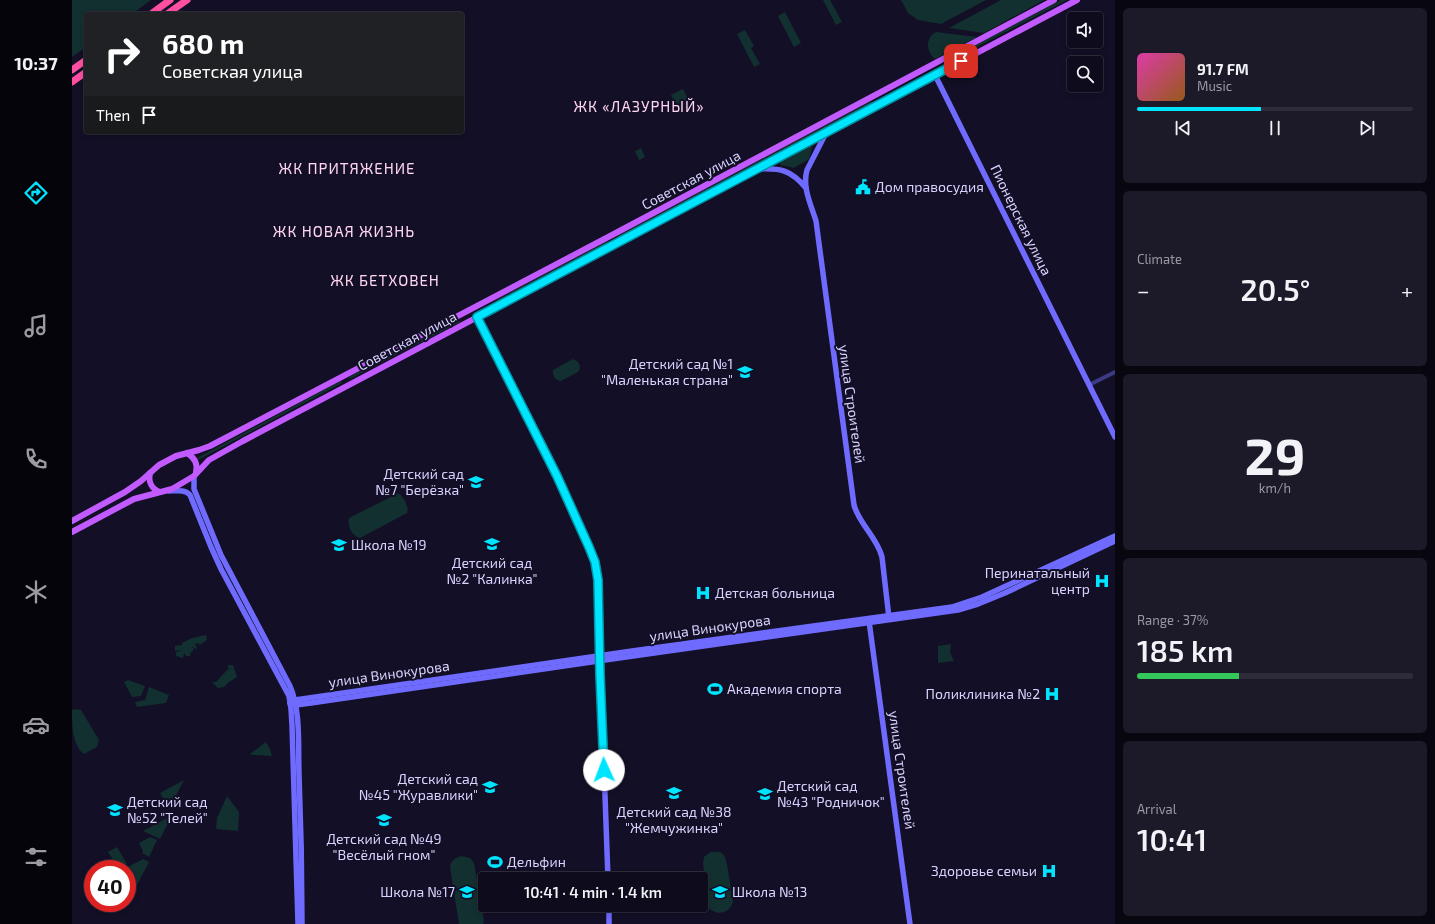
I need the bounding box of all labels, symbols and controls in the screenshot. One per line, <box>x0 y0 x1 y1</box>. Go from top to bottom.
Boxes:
map controls <box>1067 12 1103 92</box>
button: sound <box>1067 12 1103 48</box>
text: 680 m <box>162 26 244 60</box>
icon: right <box>96 28 148 80</box>
pin <box>944 44 978 78</box>
icon: arrive <box>950 50 972 72</box>
text: 10:37 <box>14 52 58 74</box>
button: search <box>1067 56 1103 92</box>
text: Советская улица <box>162 60 303 82</box>
text: 91.7 FM <box>1197 60 1249 78</box>
text: Music <box>1197 78 1232 94</box>
district label: ЖК «ЛАЗУРНЫЙ» <box>573 97 705 115</box>
icon: arrive <box>138 104 160 126</box>
text: Then <box>96 106 130 124</box>
icon: previous <box>1172 117 1194 139</box>
icon: pause <box>1264 117 1286 139</box>
icon: next <box>1356 117 1378 139</box>
street label: Советская улица <box>638 146 743 213</box>
district label: ЖК ПРИТЯЖЕНИЕ <box>279 159 415 177</box>
street label: Пионерская улица <box>987 161 1056 278</box>
public building icon: Дом правосудия <box>854 178 872 196</box>
place label: Дом правосудия <box>875 178 984 195</box>
icon: directions <box>22 179 50 207</box>
district label: ЖК НОВАЯ ЖИЗНЬ <box>273 222 415 240</box>
text: Climate <box>1137 251 1182 267</box>
district label: ЖК БЕТХОВЕН <box>330 271 440 289</box>
text: 20.5° <box>1240 271 1310 307</box>
text: − <box>1137 277 1150 303</box>
text: + <box>1401 277 1413 303</box>
street label: Советская улица <box>354 307 459 374</box>
icon: music <box>22 312 50 340</box>
street label: улица Строителей <box>836 344 869 464</box>
place label: Детский сад №1 "Маленькая страна" <box>601 355 733 388</box>
school or university icon: Детский сад №1 "Маленькая страна" <box>736 363 754 381</box>
text: 29 <box>1245 423 1305 485</box>
icon: phone <box>22 445 50 473</box>
place label: Детский сад №7 "Берёзка" <box>375 465 464 498</box>
school or university icon: Детский сад №7 "Берёзка" <box>467 473 485 491</box>
text: km/h <box>1259 480 1291 496</box>
school or university icon: Детский сад №2 "Калинка" <box>483 535 501 553</box>
school or university icon: Школа №19 <box>330 536 348 554</box>
place label: Школа №19 <box>351 536 427 553</box>
place label: Детский сад №2 "Калинка" <box>446 554 538 587</box>
place label: Перинатальный центр <box>985 564 1090 597</box>
hospital icon: Перинатальный центр <box>1093 572 1111 590</box>
icon: climate <box>22 578 50 606</box>
hospital icon: Детская больница <box>694 584 712 602</box>
place label: Детская больница <box>715 584 835 601</box>
street label: улица Винокурова <box>648 611 771 644</box>
text: Range · 37% <box>1137 612 1208 628</box>
text: 185 km <box>1137 632 1233 668</box>
street label: улица Винокурова <box>327 657 450 690</box>
sports icon: Академия спорта <box>706 680 724 698</box>
place label: Академия спорта <box>727 680 842 697</box>
place label: Поликлиника №2 <box>926 685 1040 702</box>
hospital icon: Поликлиника №2 <box>1043 685 1061 703</box>
street label: улица Строителей <box>886 710 919 830</box>
icon: car <box>22 711 50 739</box>
position arrow <box>583 749 625 791</box>
place label: Детский сад №45 "Журавлики" <box>359 770 478 803</box>
place label: Детский сад №43 "Родничок" <box>777 777 885 810</box>
school or university icon: Детский сад №45 "Журавлики" <box>481 778 499 796</box>
school or university icon: Детский сад №38 "Жемчужинка" <box>665 784 683 802</box>
school or university icon: Детский сад №43 "Родничок" <box>756 785 774 803</box>
place label: Детский сад №52 "Телей" <box>127 793 208 826</box>
school or university icon: Детский сад №52 "Телей" <box>106 801 124 819</box>
text: Arrival <box>1137 801 1177 817</box>
place label: Детский сад №38 "Жемчужинка" <box>617 803 731 836</box>
school or university icon: Детский сад №49 "Весёлый гном" <box>375 811 393 829</box>
text: 10:41 <box>1137 821 1207 857</box>
place label: Детский сад №49 "Весёлый гном" <box>326 830 442 863</box>
icon: filters <box>22 843 50 871</box>
sports icon: Дельфин <box>486 853 504 871</box>
place label: Дельфин <box>507 853 566 870</box>
speed limit sign: 40 <box>84 860 136 912</box>
place label: Здоровье семьи <box>931 862 1037 879</box>
hospital icon: Здоровье семьи <box>1040 862 1058 880</box>
place label: Школа №17 <box>380 883 455 900</box>
school or university icon: Школа №17 <box>458 883 476 901</box>
text: 10:41 · 4 min · 1.4 km <box>524 883 662 901</box>
school or university icon: Школа №13 <box>711 883 729 901</box>
place label: Школа №13 <box>732 883 807 900</box>

